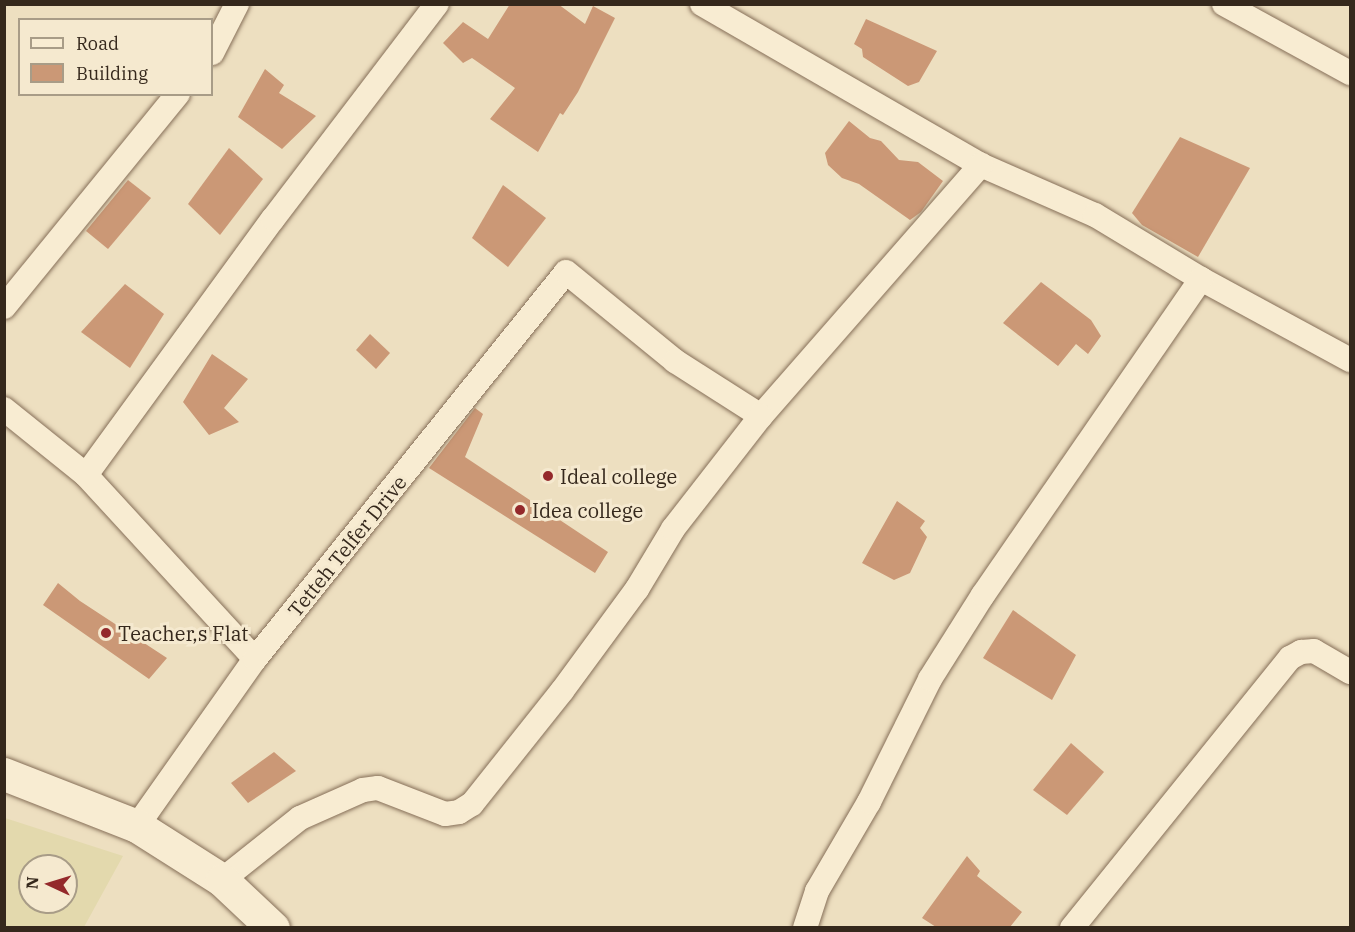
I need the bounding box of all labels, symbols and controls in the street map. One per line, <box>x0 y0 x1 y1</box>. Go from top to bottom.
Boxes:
legend <box>18 18 213 96</box>
text: Road <box>76 32 119 55</box>
text: Building <box>76 62 148 85</box>
place label: Ideal college <box>560 464 677 488</box>
marker: Ideal college <box>541 469 555 483</box>
street label: Tetteh Telfer Drive <box>283 470 411 622</box>
place label: Idea college <box>532 498 643 522</box>
marker: Idea college <box>513 503 527 517</box>
place label: Teacher,s Flat <box>118 621 248 645</box>
marker: Teacher,s Flat <box>99 626 113 640</box>
north arrow <box>18 854 78 914</box>
text: N <box>22 876 42 890</box>

